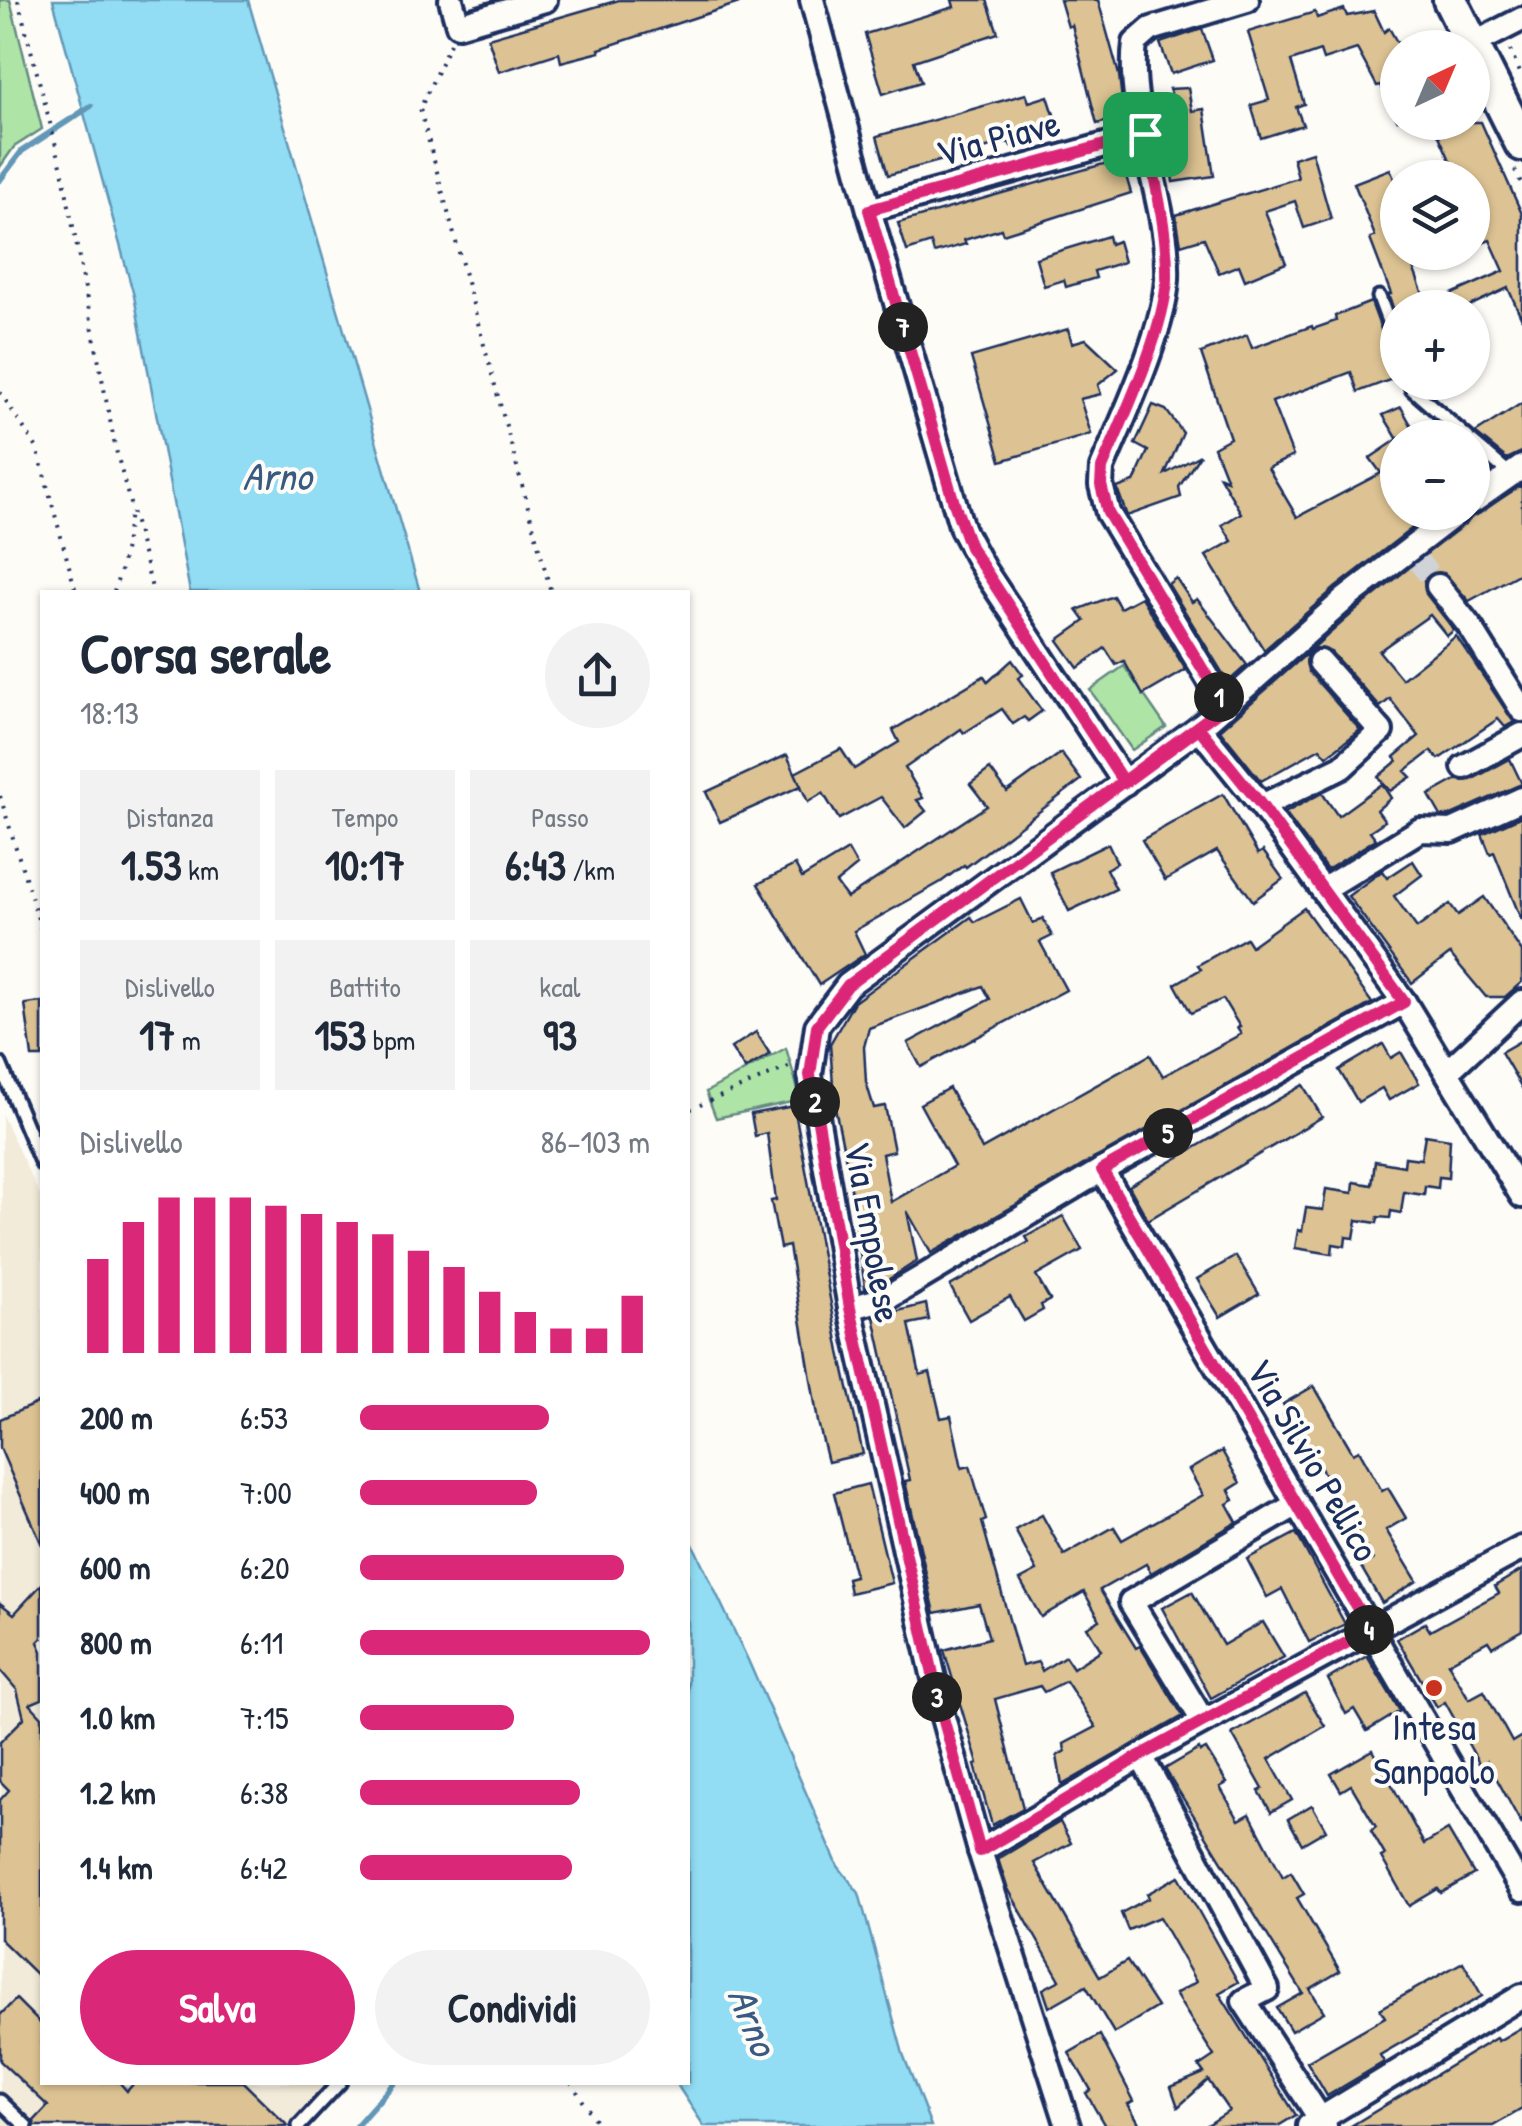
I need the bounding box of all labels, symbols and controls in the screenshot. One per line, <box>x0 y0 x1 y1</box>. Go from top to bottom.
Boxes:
north arrow <box>1380 30 1490 140</box>
map controls <box>1380 30 1490 530</box>
pin <box>1103 92 1188 177</box>
street label: Via Piave <box>930 96 1065 178</box>
icon: arrive <box>1118 107 1173 162</box>
button: layers <box>1380 160 1490 270</box>
button: + <box>1380 290 1490 400</box>
pin: 7 <box>878 302 928 352</box>
text: 7 <box>896 308 910 346</box>
button: − <box>1380 420 1490 530</box>
water label: Arno <box>242 448 314 502</box>
text: Corsa serale <box>80 616 331 690</box>
button: share <box>545 623 650 728</box>
pin: 1 <box>1194 672 1244 722</box>
text: 1 <box>1214 678 1224 716</box>
text: 18:13 <box>80 691 139 734</box>
text: Distanza <box>127 798 213 836</box>
text: Tempo <box>332 798 398 836</box>
text: Passo <box>531 798 589 836</box>
text: 1.53 <box>121 836 182 893</box>
text: 10:17 <box>325 836 405 893</box>
text: 6:43 <box>505 836 566 893</box>
text: km <box>182 851 219 889</box>
text: /km <box>566 851 615 889</box>
text: Dislivello <box>125 968 215 1006</box>
text: Battito <box>329 968 401 1006</box>
text: kcal <box>540 968 580 1006</box>
text: 17 <box>139 1006 175 1063</box>
text: 153 <box>315 1006 366 1063</box>
text: 93 <box>543 1006 577 1063</box>
text: m <box>175 1021 201 1059</box>
text: bpm <box>366 1021 415 1059</box>
pin: 2 <box>790 1077 840 1127</box>
text: 2 <box>808 1083 822 1121</box>
pin: 5 <box>1143 1108 1193 1158</box>
text: 5 <box>1162 1114 1174 1152</box>
text: Dislivello <box>80 1120 183 1163</box>
text: 86–103 m <box>541 1120 650 1163</box>
street label: Via Empolese <box>833 1137 915 1326</box>
street label: Via Silvio Pellico <box>1235 1349 1393 1570</box>
text: 200 m <box>80 1396 153 1439</box>
text: 6:53 <box>240 1396 288 1439</box>
text: 400 m <box>80 1471 150 1514</box>
text: 7:00 <box>240 1471 292 1514</box>
text: 600 m <box>80 1546 151 1589</box>
text: 6:20 <box>240 1546 290 1589</box>
pin: 4 <box>1344 1605 1394 1655</box>
text: 4 <box>1364 1611 1374 1649</box>
text: 800 m <box>80 1621 152 1664</box>
text: 6:11 <box>240 1621 283 1664</box>
pin: 3 <box>912 1672 962 1722</box>
marker: Intesa Sanpaolo <box>1423 1677 1445 1699</box>
text: 3 <box>931 1678 943 1716</box>
text: 1.0 km <box>80 1696 155 1739</box>
text: 7:15 <box>240 1696 288 1739</box>
place label: Intesa Sanpaolo <box>1373 1700 1495 1796</box>
text: 1.2 km <box>80 1771 156 1814</box>
text: 6:38 <box>240 1771 288 1814</box>
text: 1.4 km <box>80 1846 153 1889</box>
text: 6:42 <box>240 1846 287 1889</box>
button: Salva <box>80 1950 355 2065</box>
button: Condividi <box>375 1950 650 2065</box>
water label: Arno <box>716 1978 793 2065</box>

